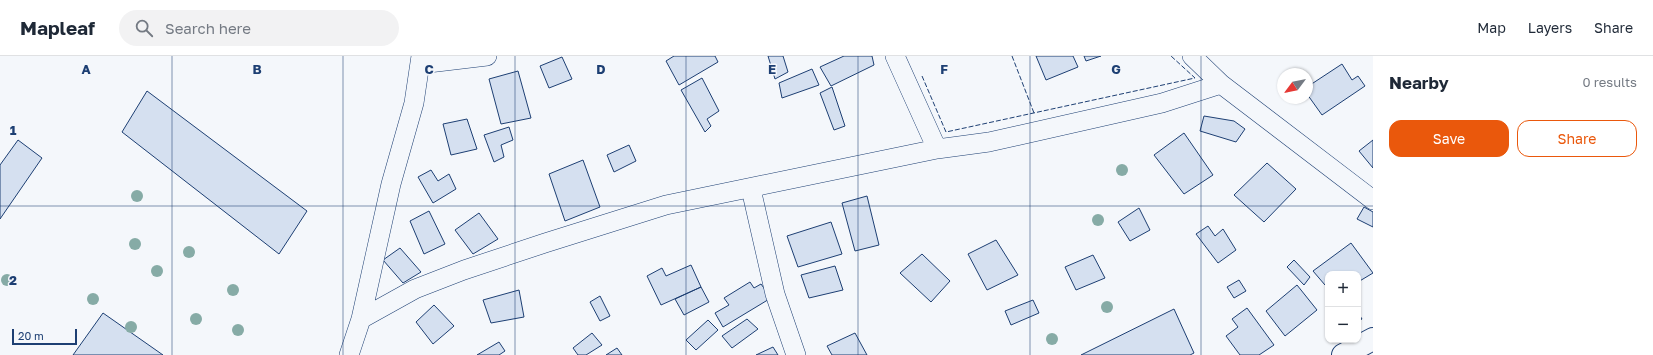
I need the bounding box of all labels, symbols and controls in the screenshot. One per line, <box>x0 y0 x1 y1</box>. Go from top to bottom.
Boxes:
search box <box>119 10 399 46</box>
text: Mapleaf <box>20 16 95 39</box>
icon: search <box>133 17 155 39</box>
text: Search here <box>165 19 251 37</box>
text: Map <box>1477 19 1506 36</box>
text: Layers <box>1528 19 1572 36</box>
text: Share <box>1594 19 1633 36</box>
text: A <box>81 61 91 77</box>
text: B <box>252 61 262 77</box>
text: C <box>424 61 434 77</box>
text: D <box>596 61 606 77</box>
text: E <box>768 61 776 77</box>
text: F <box>940 61 948 77</box>
text: G <box>1111 61 1121 77</box>
north arrow <box>1277 68 1313 104</box>
text: Nearby <box>1389 72 1449 93</box>
text: 0 results <box>1582 74 1637 90</box>
button: Save <box>1389 120 1509 157</box>
button: Share <box>1517 120 1637 157</box>
text: 1 <box>10 122 17 138</box>
map controls <box>1325 271 1361 343</box>
button: + <box>1325 271 1361 307</box>
text: 2 <box>9 272 17 288</box>
button: − <box>1325 307 1361 343</box>
scale bar <box>12 327 77 346</box>
text: 20 m <box>18 329 44 342</box>

